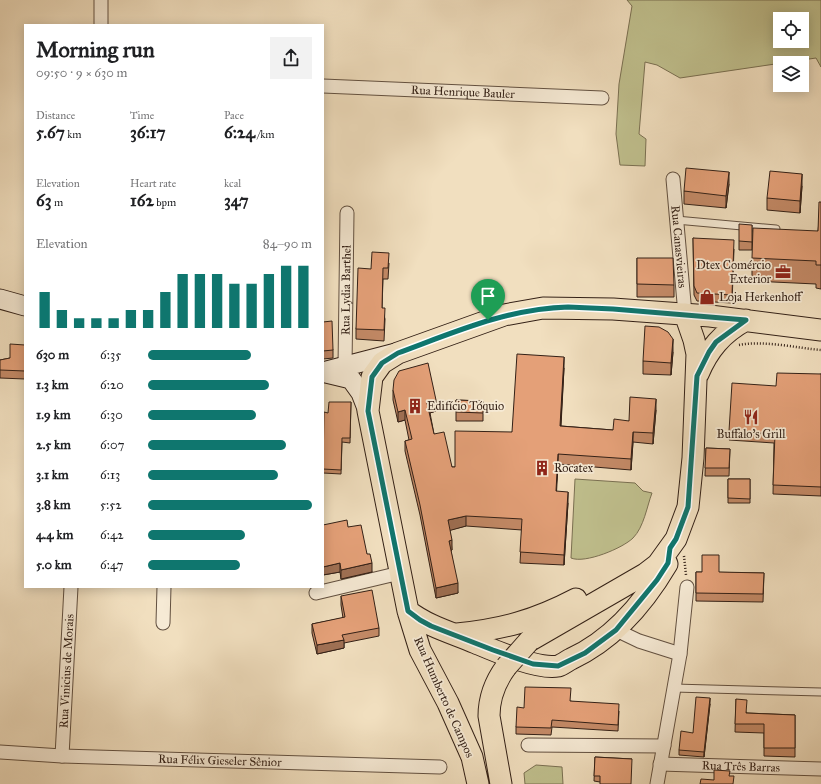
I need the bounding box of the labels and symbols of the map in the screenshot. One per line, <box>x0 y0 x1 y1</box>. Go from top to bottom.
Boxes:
street label: Rua Henrique Bauler <box>411 83 516 101</box>
street label: Rua Canasvieiras <box>668 205 690 289</box>
street label: Rua Lydia Barthel <box>338 244 354 335</box>
place label: Dtex Comércio Exterior <box>696 258 771 286</box>
office icon: Dtex Comércio Exterior <box>774 263 792 281</box>
pin <box>471 279 505 320</box>
shop icon: Loja Herkenhoff <box>698 288 716 306</box>
place label: Loja Herkenhoff <box>719 290 803 304</box>
building icon: Edifício Tóquio <box>406 397 424 415</box>
place label: Edifício Tóquio <box>427 399 504 414</box>
restaurant icon: Buffalo's Grill <box>742 408 760 426</box>
place label: Buffalo's Grill <box>717 427 786 441</box>
building icon: Rocatex <box>533 459 551 477</box>
place label: Rocatex <box>554 461 594 475</box>
street label: Rua Vinicius de Morais <box>56 613 77 729</box>
street label: Rua Humberto de Campos <box>411 634 477 760</box>
street label: Rua Félix Gieseler Sênior <box>158 752 282 769</box>
street label: Rua Três Barras <box>702 758 780 775</box>

